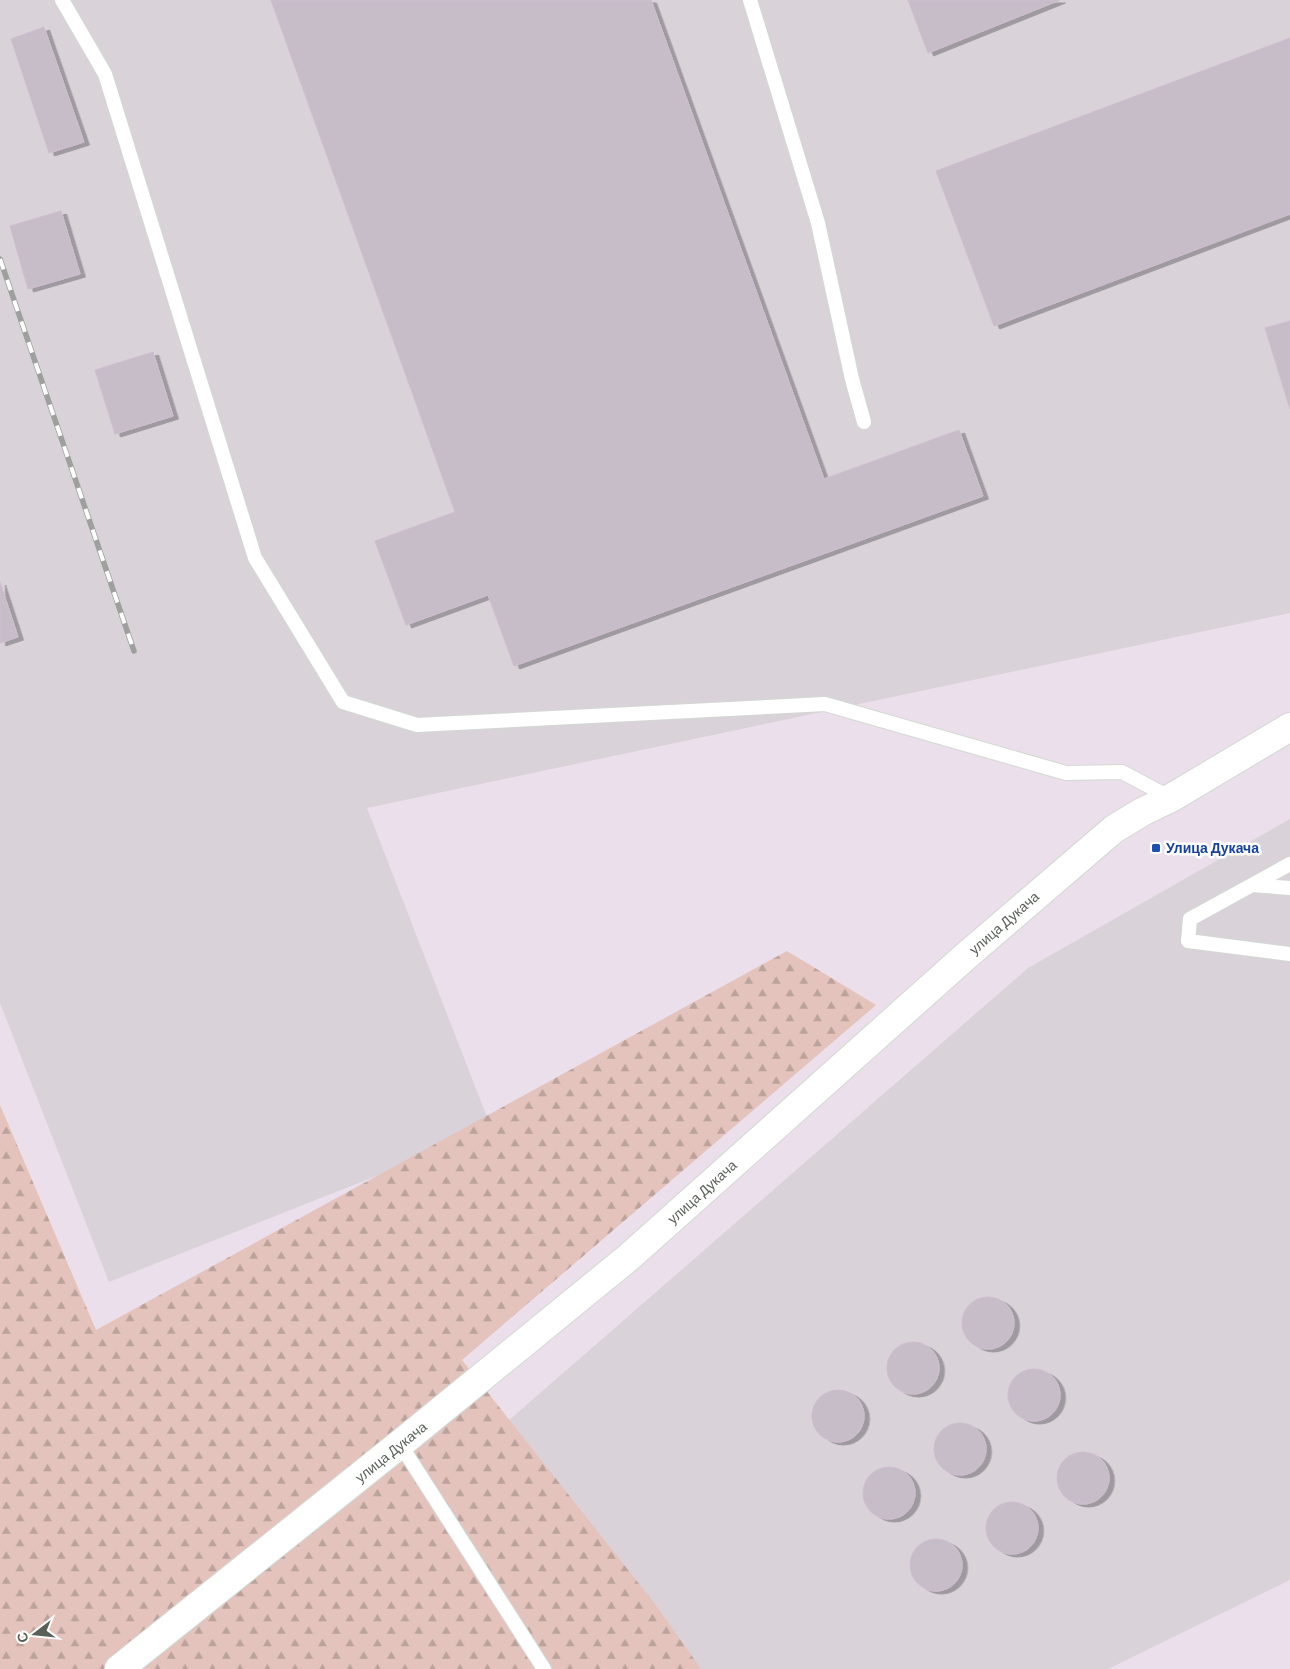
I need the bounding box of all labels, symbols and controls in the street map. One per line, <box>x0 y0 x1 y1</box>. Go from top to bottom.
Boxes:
place label: Улица Дукача <box>1166 839 1259 856</box>
marker: Улица Дукача <box>1150 842 1162 854</box>
street label: улица Дукача <box>965 888 1042 958</box>
street label: улица Дукача <box>664 1156 740 1227</box>
street label: улица Дукача <box>351 1417 430 1486</box>
north arrow <box>10 1609 60 1659</box>
text: С <box>12 1631 32 1645</box>

